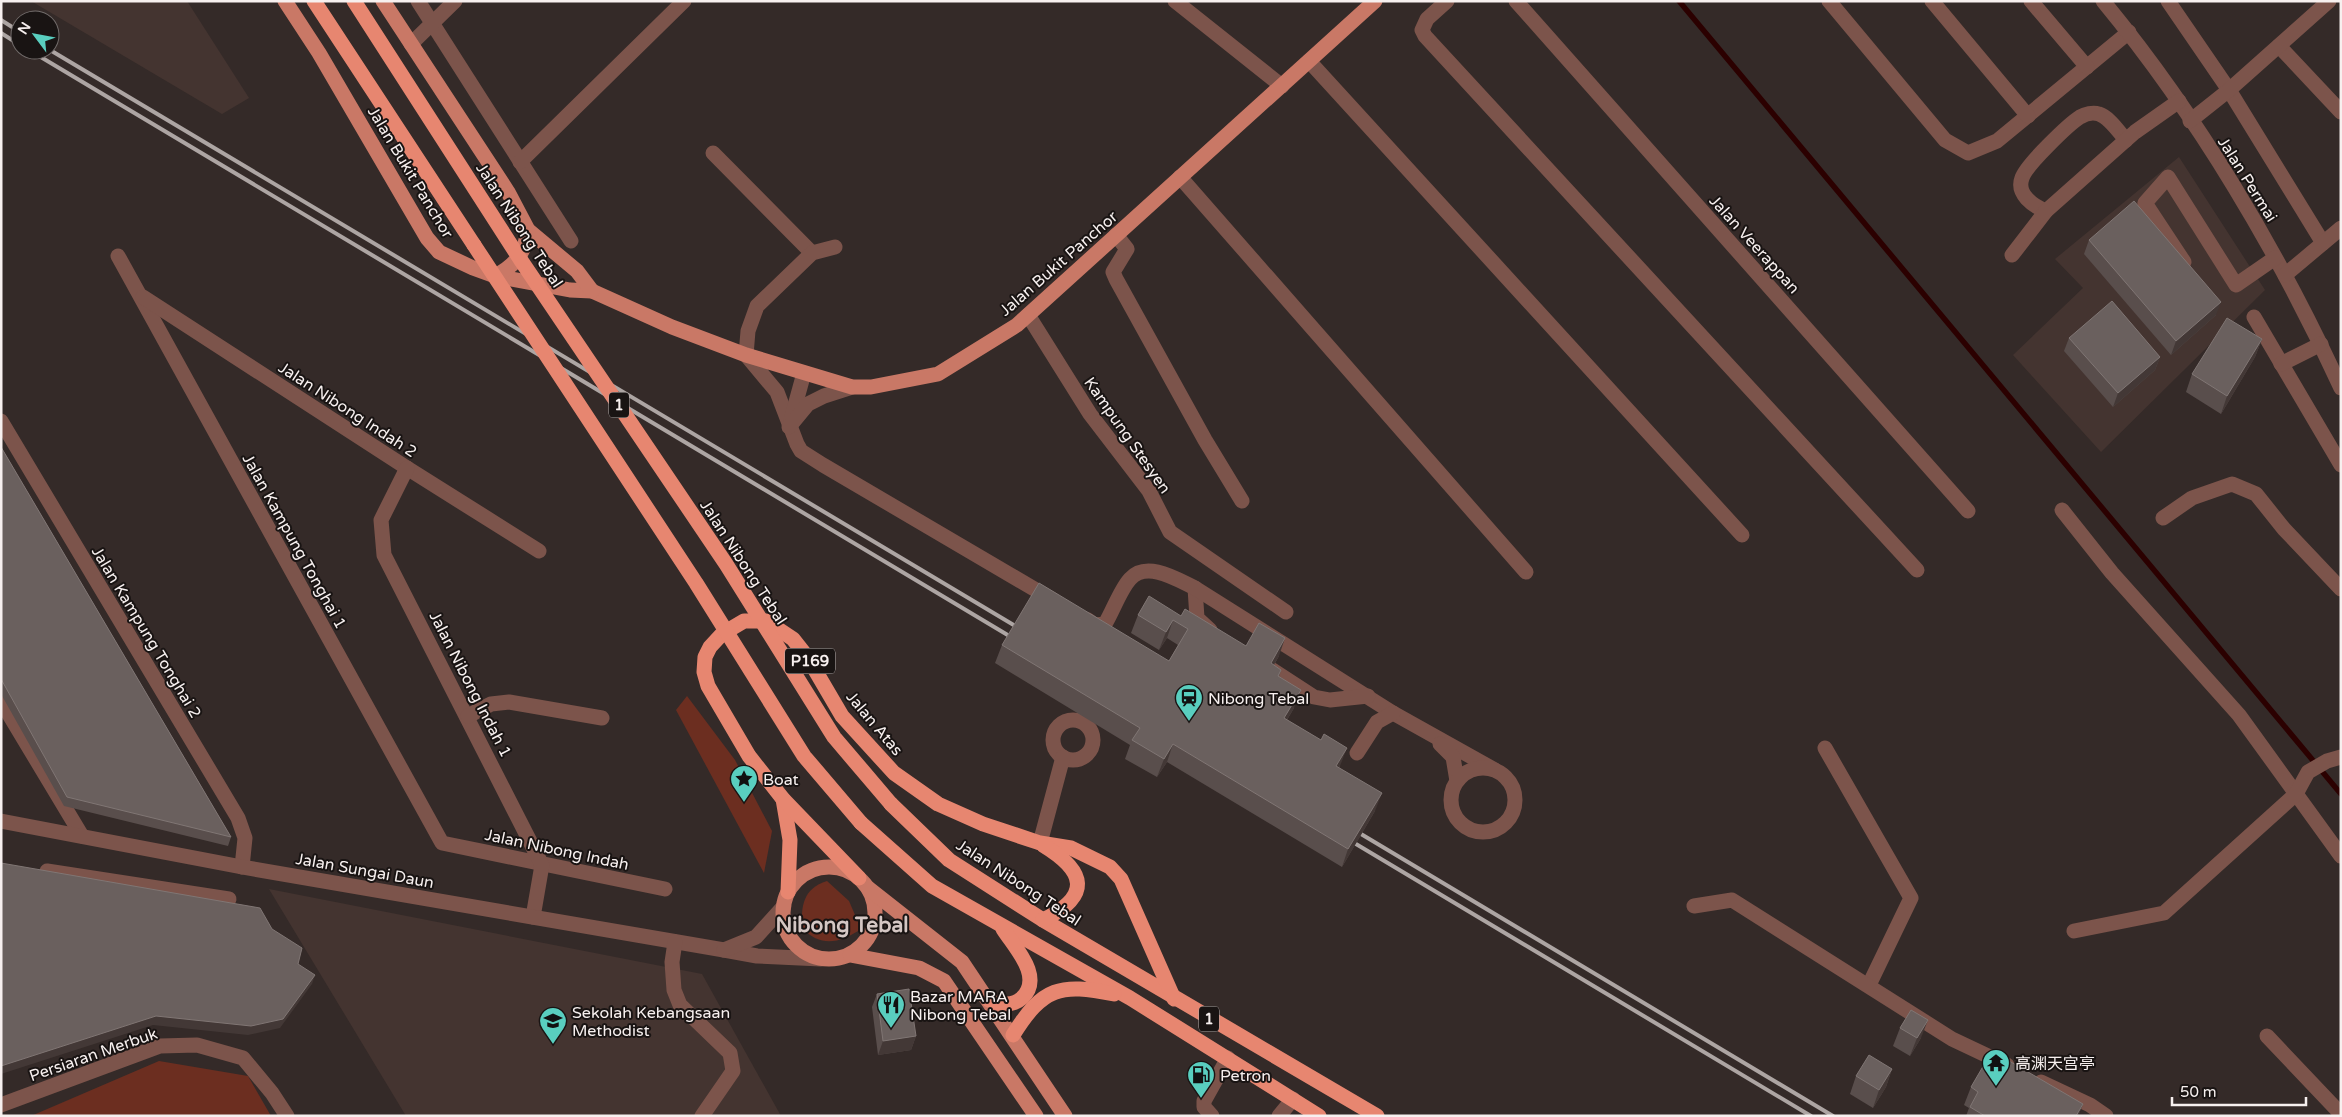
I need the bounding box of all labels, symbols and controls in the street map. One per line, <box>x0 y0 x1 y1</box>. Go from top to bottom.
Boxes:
north arrow <box>10 10 60 60</box>
text: N <box>14 19 35 38</box>
street label: Jalan Bukit Panchor <box>363 103 458 243</box>
street label: Jalan Permai <box>2213 133 2281 226</box>
street label: Jalan Nibong Tebal <box>471 159 567 292</box>
street label: Jalan Veerappan <box>1705 191 1804 298</box>
street label: Jalan Bukit Panchor <box>995 206 1123 321</box>
street label: Jalan Nibong Indah 2 <box>274 358 420 462</box>
street label: Kampung Stesyen <box>1079 373 1175 498</box>
road number: 1 <box>609 392 629 418</box>
street label: Jalan Kampung Tonghai 1 <box>238 451 351 632</box>
street label: Jalan Nibong Tebal <box>695 496 791 629</box>
street label: Jalan Kampung Tonghai 2 <box>87 543 205 722</box>
street label: Jalan Nibong Indah 1 <box>425 608 516 761</box>
road number: P169 <box>785 648 835 674</box>
station icon: Nibong Tebal <box>1174 683 1204 722</box>
street label: Jalan Atas <box>842 687 907 760</box>
place label: Nibong Tebal <box>1208 689 1309 709</box>
place icon: Boat <box>729 764 759 803</box>
place label: Boat <box>763 770 799 790</box>
street label: Jalan Nibong Indah <box>483 825 631 875</box>
street label: Jalan Nibong Tebal <box>952 835 1085 931</box>
street label: Jalan Sungai Daun <box>294 849 436 893</box>
district label: Nibong Tebal <box>775 913 909 938</box>
place label: Bazar MARA Nibong Tebal <box>910 987 1011 1025</box>
restaurant icon: Bazar MARA Nibong Tebal <box>876 990 906 1029</box>
place label: Sekolah Kebangsaan Methodist <box>572 1003 730 1041</box>
school or university icon: Sekolah Kebangsaan Methodist <box>538 1006 568 1045</box>
road number: 1 <box>1199 1006 1219 1032</box>
street label: Persiaran Merbuk <box>27 1024 160 1086</box>
temple icon: 高渊天宫亭 <box>1981 1048 2011 1087</box>
place label: 高渊天宫亭 <box>2015 1054 2095 1074</box>
fuel station icon: Petron <box>1186 1060 1216 1099</box>
place label: Petron <box>1220 1066 1271 1086</box>
scale bar <box>2172 1074 2306 1106</box>
text: 50 m <box>2180 1083 2217 1101</box>

